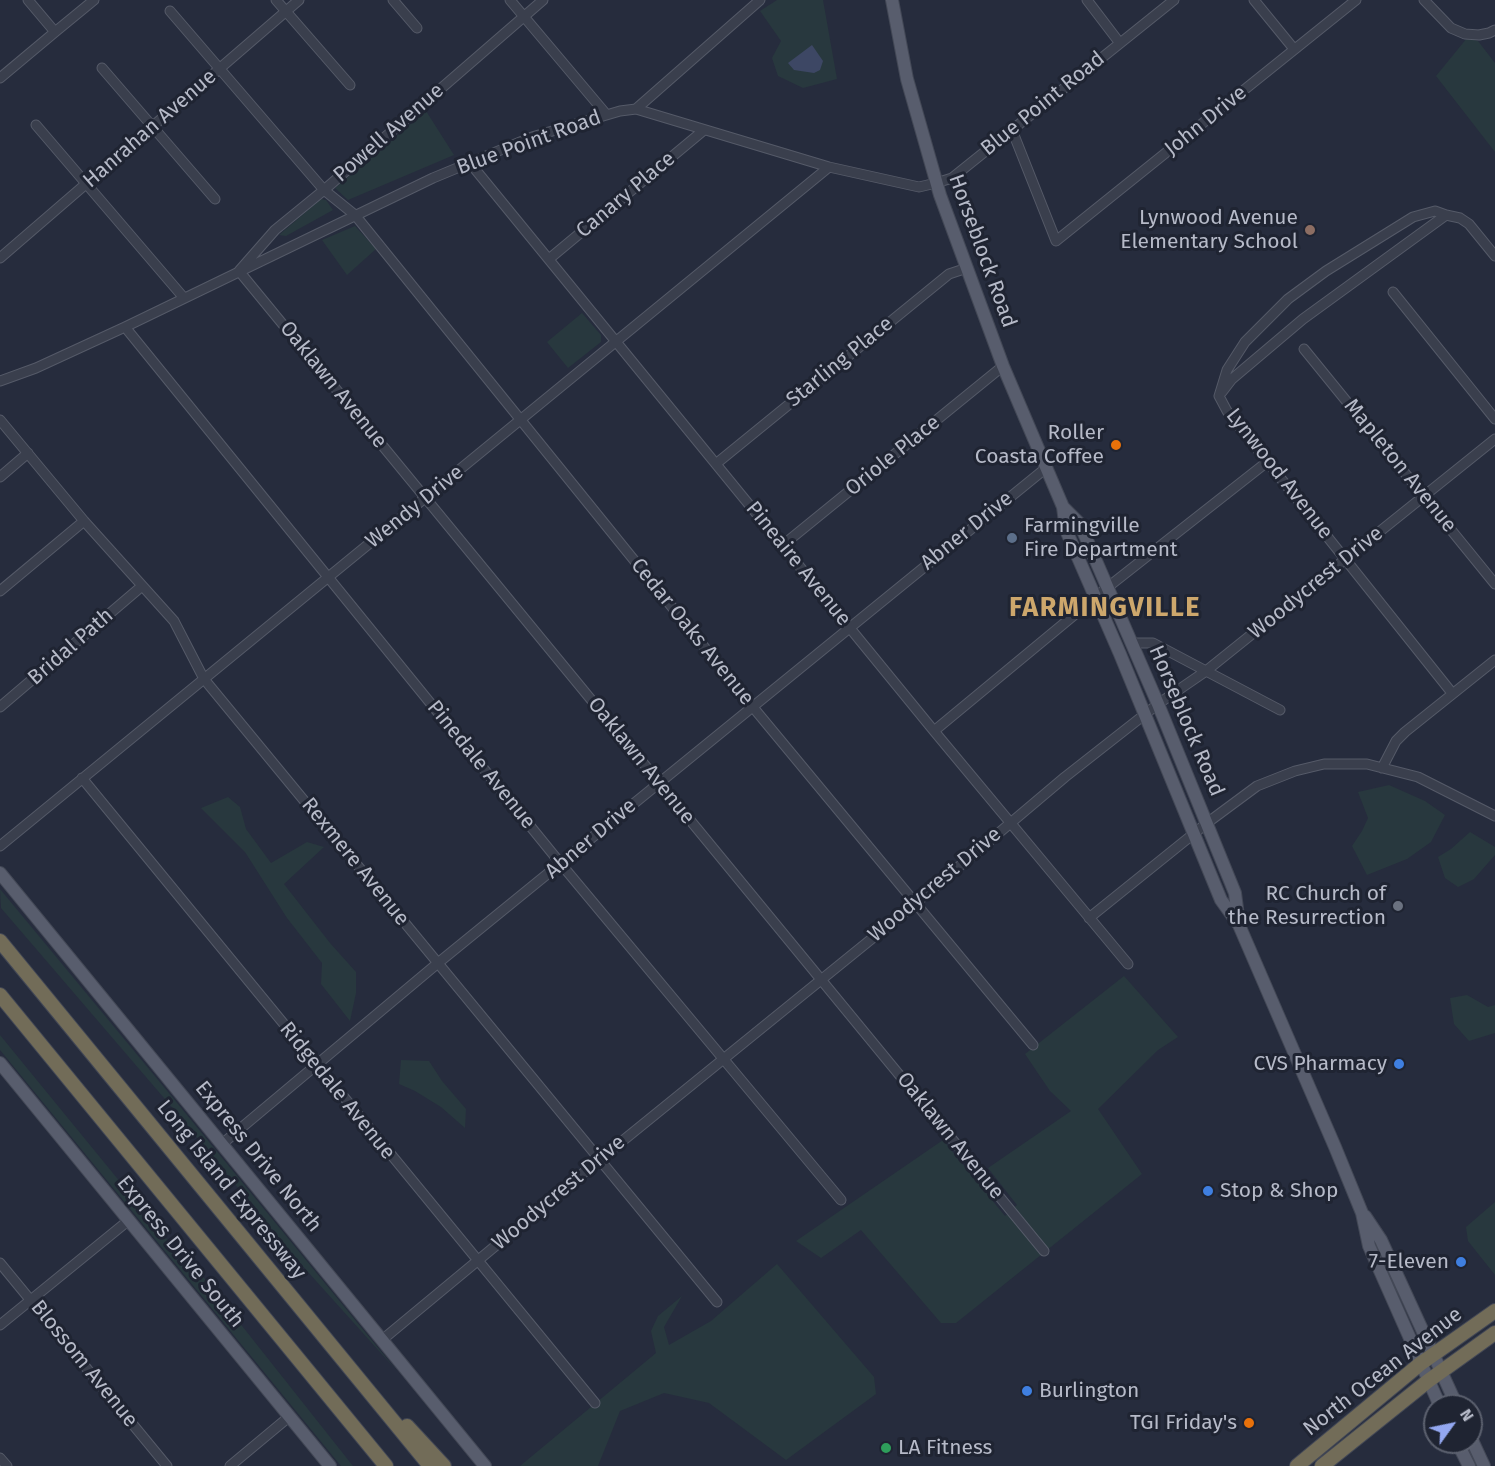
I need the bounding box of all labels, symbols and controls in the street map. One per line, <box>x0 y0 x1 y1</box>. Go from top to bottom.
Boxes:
street label: Blue Point Road <box>976 46 1110 162</box>
street label: Hanrahan Avenue <box>78 64 222 194</box>
street label: Powell Avenue <box>329 78 449 188</box>
street label: John Drive <box>1160 80 1252 162</box>
street label: Blue Point Road <box>453 105 605 181</box>
street label: Canary Place <box>571 146 681 244</box>
street label: Horseblock Road <box>943 171 1021 331</box>
place label: Lynwood Avenue Elementary School <box>1120 205 1298 255</box>
marker: Lynwood Avenue Elementary School <box>1303 223 1317 237</box>
street label: Starling Place <box>782 311 898 413</box>
street label: Oaklawn Avenue <box>274 316 392 454</box>
street label: Mapleton Avenue <box>1338 394 1462 538</box>
street label: Lynwood Avenue <box>1220 404 1338 544</box>
street label: Oriole Place <box>841 410 945 502</box>
place label: Roller Coasta Coffee <box>975 420 1104 470</box>
marker: Roller Coasta Coffee <box>1109 438 1123 452</box>
street label: Wendy Drive <box>361 460 469 554</box>
street label: Abner Drive <box>916 486 1018 576</box>
street label: Pineaire Avenue <box>740 497 856 631</box>
place label: Farmingville Fire Department <box>1024 513 1178 563</box>
street label: Woodycrest Drive <box>1244 521 1388 645</box>
marker: Farmingville Fire Department <box>1005 531 1019 545</box>
street label: Cedar Oaks Avenue <box>625 553 759 711</box>
district label: FARMINGVILLE <box>1009 592 1201 624</box>
street label: Bridal Path <box>23 603 119 691</box>
street label: Horseblock Road <box>1143 642 1229 800</box>
street label: Oaklawn Avenue <box>582 692 700 830</box>
street label: Pinedale Avenue <box>421 696 541 834</box>
street label: Rexmere Avenue <box>296 793 414 931</box>
street label: Abner Drive <box>540 794 642 884</box>
street label: Woodycrest Drive <box>863 822 1007 948</box>
place label: RC Church of the Resurrection <box>1228 881 1386 931</box>
marker: RC Church of the Resurrection <box>1391 899 1405 913</box>
street label: Ridgedale Avenue <box>274 1017 400 1165</box>
place label: CVS Pharmacy <box>1253 1051 1387 1077</box>
marker: CVS Pharmacy <box>1392 1057 1406 1071</box>
street label: Oaklawn Avenue <box>891 1067 1009 1205</box>
street label: Express Drive North <box>189 1076 327 1238</box>
street label: Long Island Expressway <box>151 1095 311 1285</box>
street label: Woodycrest Drive <box>487 1130 631 1256</box>
street label: Express Drive South <box>111 1171 249 1333</box>
place label: Stop & Shop <box>1220 1178 1338 1204</box>
marker: Stop & Shop <box>1201 1184 1215 1198</box>
place label: 7-Eleven <box>1369 1249 1449 1275</box>
marker: 7-Eleven <box>1454 1255 1468 1269</box>
street label: Blossom Avenue <box>25 1295 143 1433</box>
street label: North Ocean Avenue <box>1299 1302 1467 1442</box>
place label: Burlington <box>1039 1378 1139 1404</box>
marker: Burlington <box>1020 1384 1034 1398</box>
north arrow <box>1423 1394 1483 1454</box>
place label: TGI Friday's <box>1130 1410 1237 1436</box>
marker: TGI Friday's <box>1242 1416 1256 1430</box>
place label: LA Fitness <box>898 1435 992 1461</box>
marker: LA Fitness <box>879 1441 893 1455</box>

